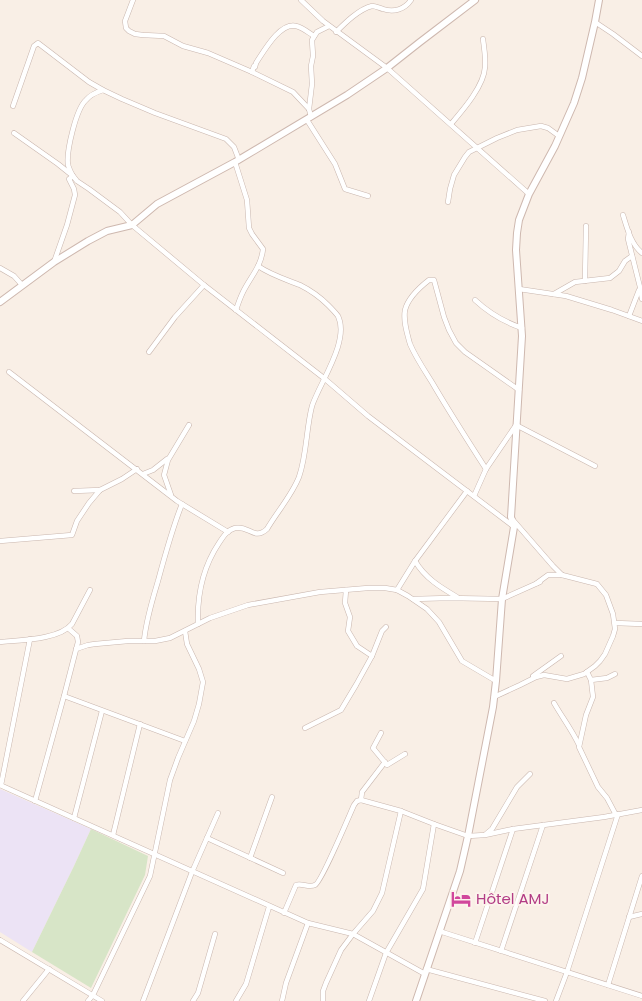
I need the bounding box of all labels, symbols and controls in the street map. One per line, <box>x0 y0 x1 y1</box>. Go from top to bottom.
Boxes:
hotel icon: Hôtel AMJ <box>450 888 472 910</box>
place label: Hôtel AMJ <box>476 888 549 909</box>

